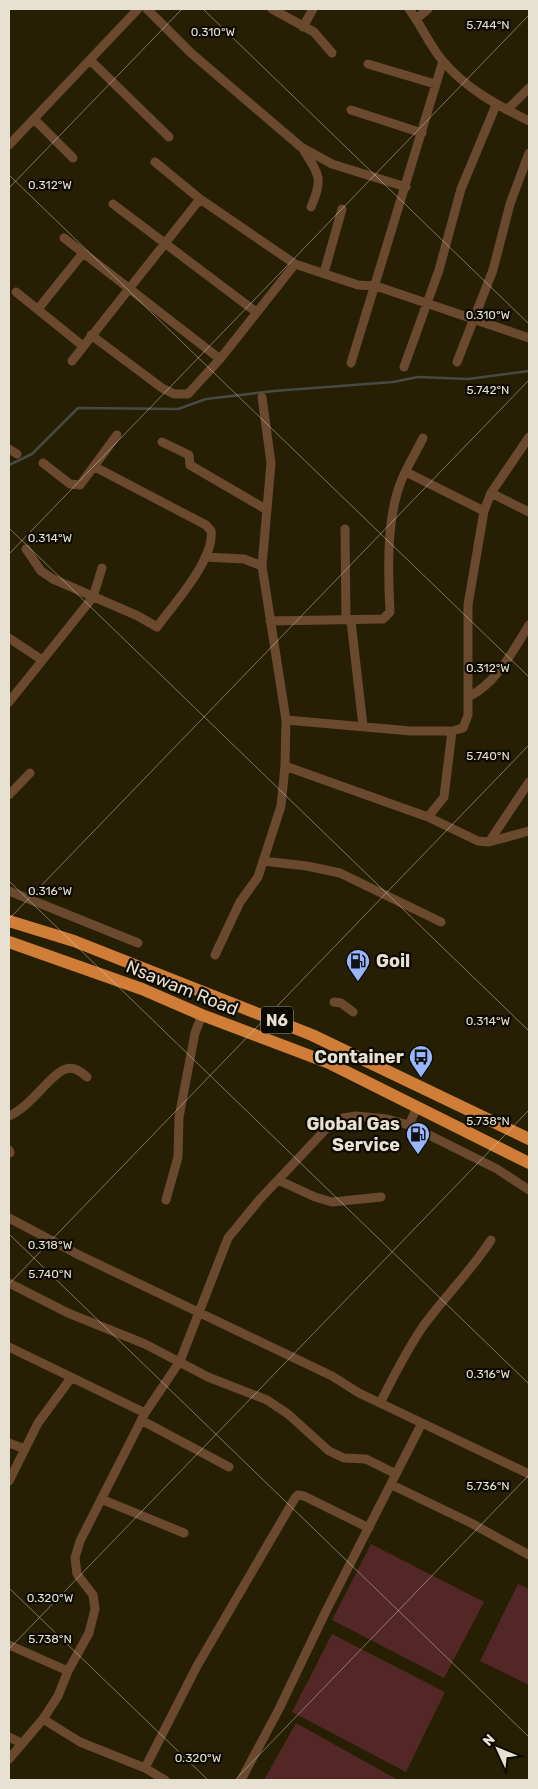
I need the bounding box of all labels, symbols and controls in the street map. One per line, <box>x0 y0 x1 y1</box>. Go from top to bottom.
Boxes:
text: 5.744°N <box>466 18 510 32</box>
text: 0.310°W <box>191 25 236 39</box>
text: 0.312°W <box>28 178 72 192</box>
text: 0.310°W <box>466 308 511 322</box>
text: 5.742°N <box>467 383 509 397</box>
text: 0.314°W <box>28 531 73 545</box>
text: 0.312°W <box>466 661 510 675</box>
text: 5.740°N <box>466 749 510 763</box>
text: 0.316°W <box>28 884 72 898</box>
fuel station icon: Goil <box>345 948 371 982</box>
place label: Goil <box>376 950 410 972</box>
street label: Nsawam Road <box>123 956 241 1020</box>
road number: N6 <box>261 1006 293 1034</box>
text: 0.314°W <box>466 1014 511 1028</box>
bus stop icon: Container <box>408 1044 434 1078</box>
place label: Container <box>314 1046 404 1068</box>
place label: Global Gas Service <box>306 1113 400 1156</box>
text: 5.738°N <box>466 1114 510 1128</box>
fuel station icon: Global Gas Service <box>405 1121 431 1155</box>
text: 0.318°W <box>28 1238 73 1252</box>
text: 5.740°N <box>28 1267 72 1281</box>
text: 0.316°W <box>466 1367 510 1381</box>
text: 5.736°N <box>466 1479 510 1493</box>
text: 0.320°W <box>27 1591 74 1605</box>
text: 5.738°N <box>28 1632 72 1646</box>
north arrow <box>473 1724 523 1774</box>
text: N <box>479 1731 499 1750</box>
text: 0.320°W <box>175 1751 222 1765</box>

